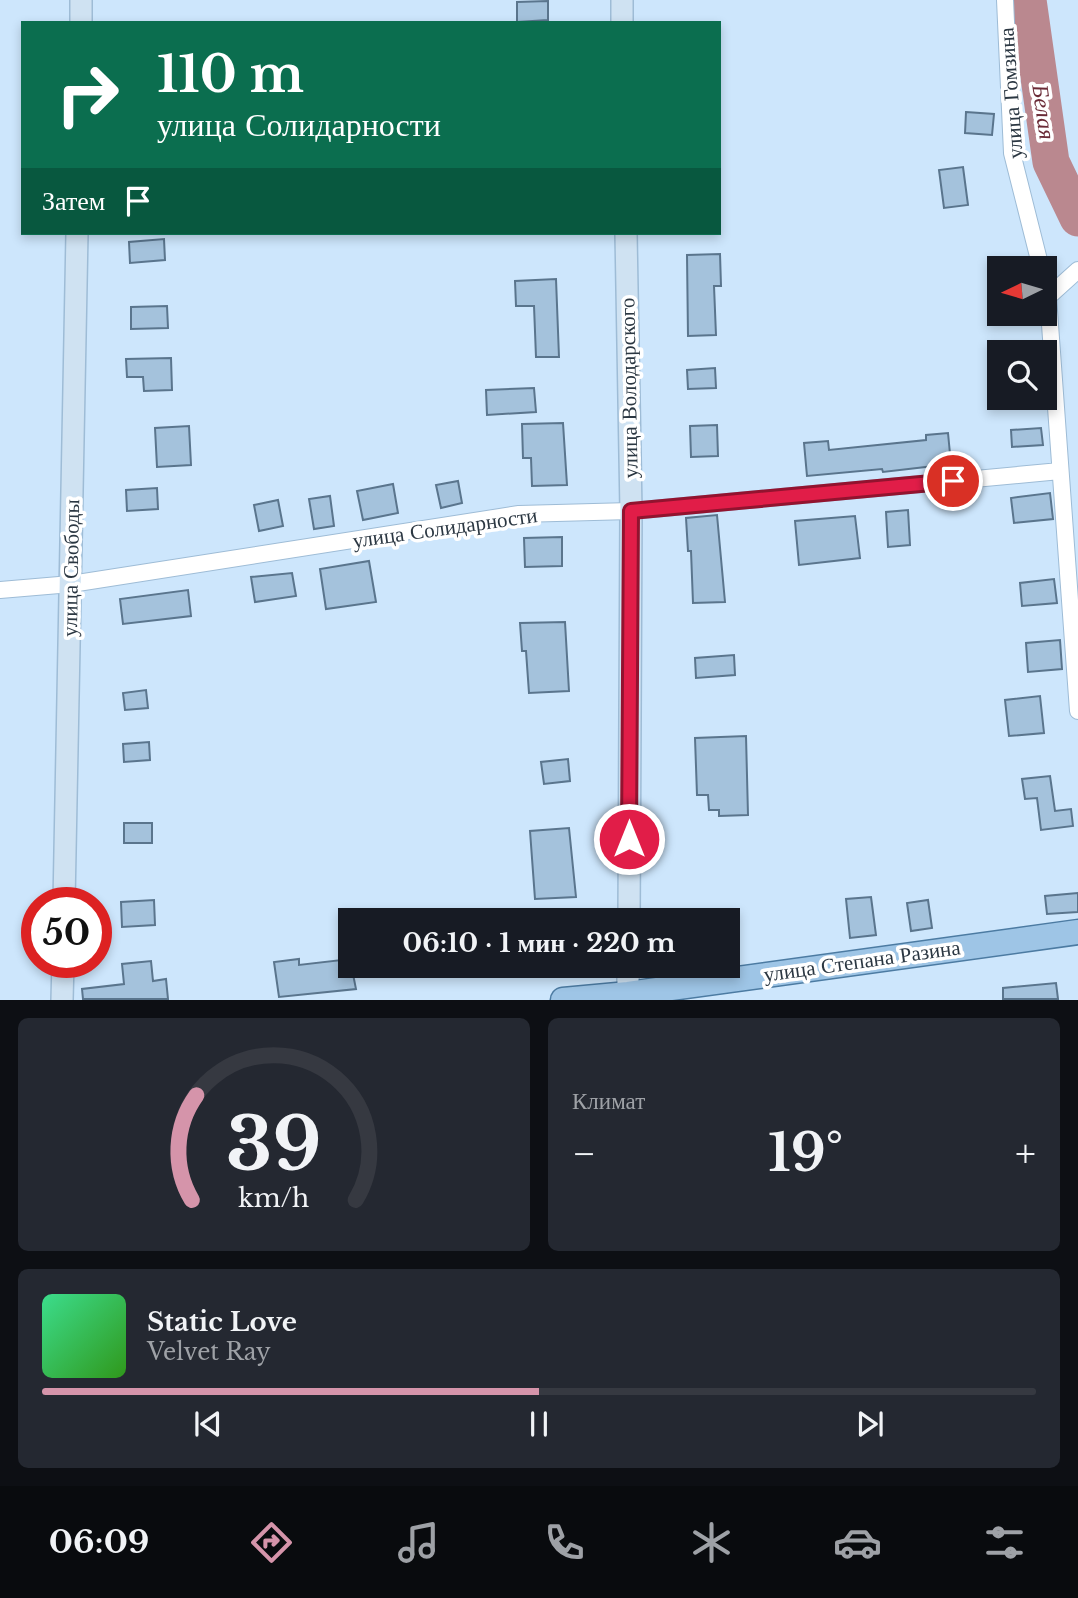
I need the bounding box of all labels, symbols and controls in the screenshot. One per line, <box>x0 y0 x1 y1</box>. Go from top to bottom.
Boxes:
street label: улица Гомзина <box>993 26 1029 160</box>
text: 110 m <box>157 44 304 105</box>
icon: right <box>42 49 133 140</box>
water label: Белая <box>1026 81 1062 142</box>
text: улица Солидарности <box>157 105 441 145</box>
icon: arrive <box>119 182 157 220</box>
text: Затем <box>42 185 105 217</box>
north arrow <box>987 256 1057 326</box>
map controls <box>987 256 1057 410</box>
street label: улица Володарского <box>614 298 644 478</box>
button: search <box>987 340 1057 410</box>
pin <box>923 451 983 511</box>
icon: arrive <box>934 462 972 500</box>
street label: улица Свободы <box>57 499 85 637</box>
street label: улица Солидарности <box>351 502 539 554</box>
position arrow <box>592 802 666 876</box>
speed limit sign: 50 <box>21 887 112 978</box>
text: 06:10 · 1 мин · 220 m <box>403 927 675 959</box>
street label: улица Степана Разина <box>762 934 963 988</box>
text: Климат <box>572 1087 645 1115</box>
text: 39 <box>226 1100 322 1191</box>
text: 19° <box>768 1121 843 1185</box>
text: − <box>572 1130 596 1177</box>
text: + <box>1015 1130 1036 1177</box>
text: km/h <box>239 1183 309 1214</box>
text: Static Love <box>147 1306 297 1338</box>
text: Velvet Ray <box>147 1338 271 1366</box>
icon: previous <box>189 1405 227 1443</box>
icon: pause <box>520 1405 558 1443</box>
icon: next <box>851 1405 889 1443</box>
icon: directions <box>247 1518 296 1567</box>
icon: music <box>394 1518 443 1567</box>
icon: phone <box>540 1518 589 1567</box>
icon: climate <box>687 1518 736 1567</box>
icon: car <box>833 1518 882 1567</box>
icon: filters <box>980 1518 1029 1567</box>
text: 06:09 <box>49 1522 149 1562</box>

